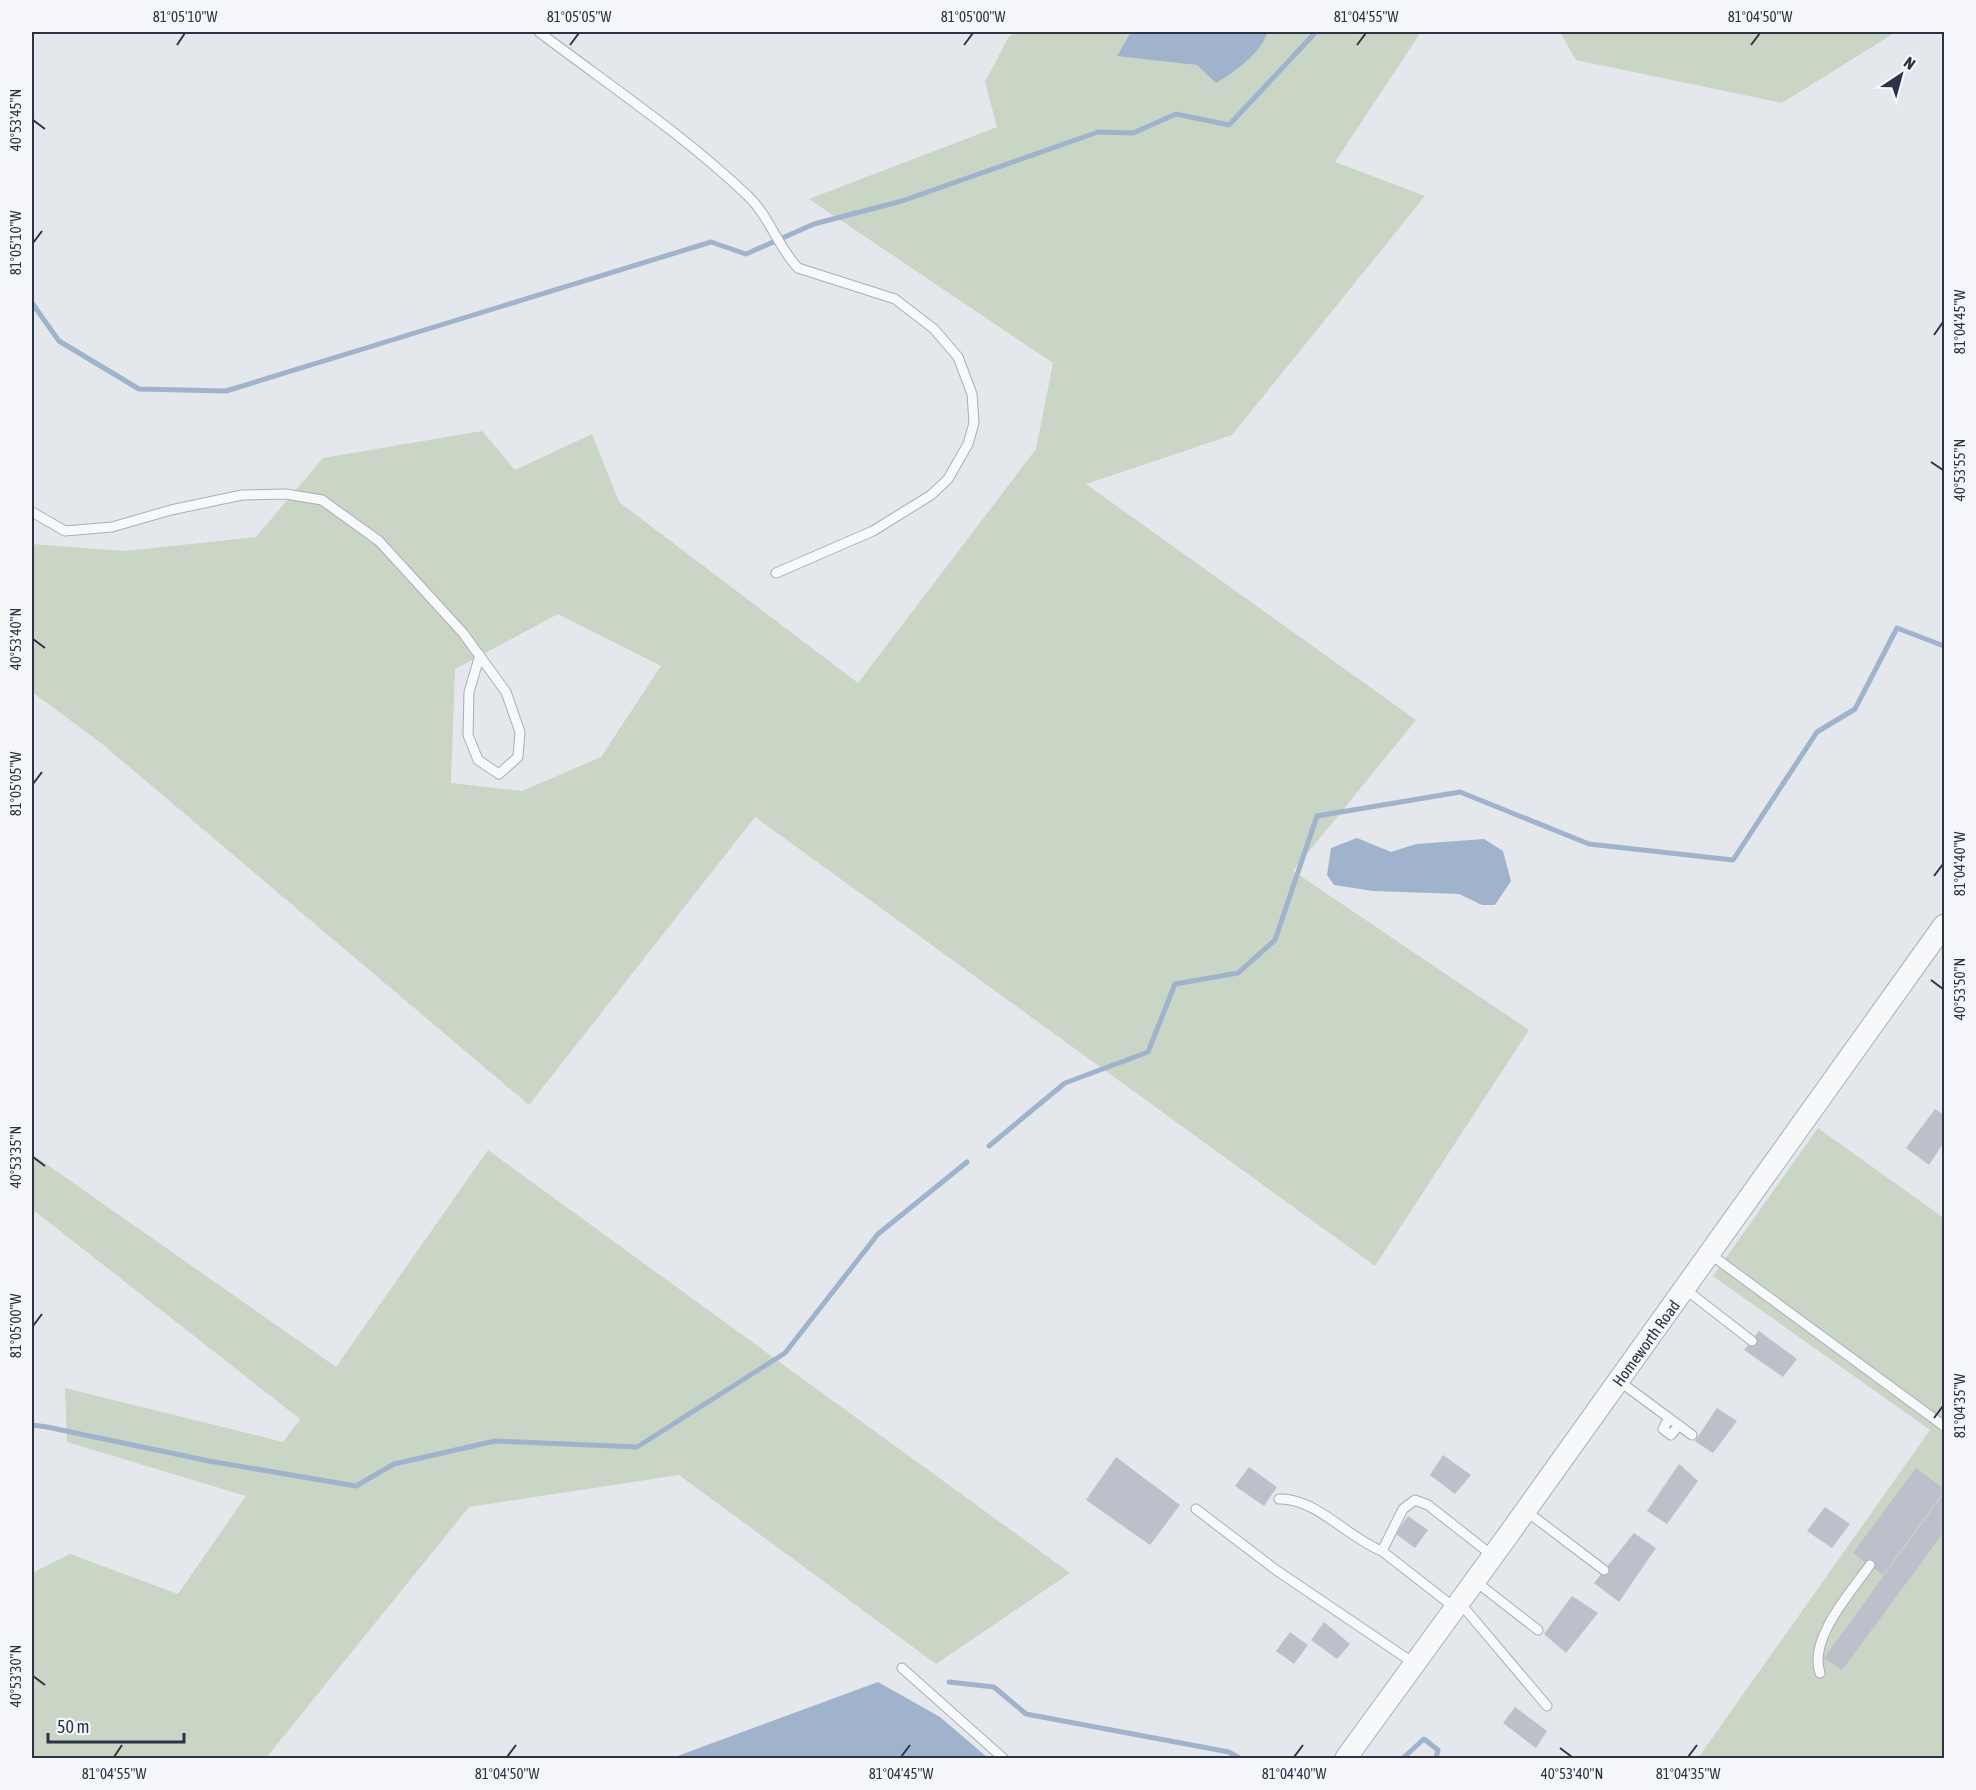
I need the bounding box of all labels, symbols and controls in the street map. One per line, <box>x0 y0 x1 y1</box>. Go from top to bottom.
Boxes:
text: 81°05'10"W <box>153 8 217 25</box>
text: 81°05'05"W <box>547 8 611 25</box>
text: 81°05'00"W <box>941 8 1005 25</box>
text: 81°04'55"W <box>1334 8 1398 25</box>
text: 81°04'50"W <box>1728 8 1792 25</box>
north arrow <box>1871 45 1931 105</box>
text: N <box>1901 53 1919 73</box>
text: 40°53'45"N <box>7 89 24 151</box>
text: 81°05'10"W <box>7 211 24 275</box>
text: 81°04'45"W <box>1951 290 1968 354</box>
text: 40°53'55"N <box>1951 439 1968 501</box>
text: 40°53'40"N <box>7 608 24 670</box>
text: 81°05'05"W <box>7 752 24 816</box>
text: 81°04'40"W <box>1951 832 1968 896</box>
text: 40°53'50"N <box>1951 958 1968 1020</box>
text: 40°53'35"N <box>7 1126 24 1188</box>
text: 81°05'00"W <box>7 1294 24 1358</box>
street label: Homeworth Road <box>1609 1296 1683 1390</box>
text: 81°04'35"W <box>1951 1374 1968 1438</box>
text: 40°53'30"N <box>7 1645 24 1707</box>
scale bar <box>48 1706 184 1744</box>
text: 50 m <box>57 1716 89 1737</box>
text: 81°04'55"W <box>82 1765 146 1782</box>
text: 81°04'50"W <box>475 1765 539 1782</box>
text: 81°04'45"W <box>869 1765 933 1782</box>
text: 81°04'40"W <box>1262 1765 1326 1782</box>
text: 40°53'40"N <box>1541 1765 1603 1782</box>
text: 81°04'35"W <box>1656 1765 1720 1782</box>

